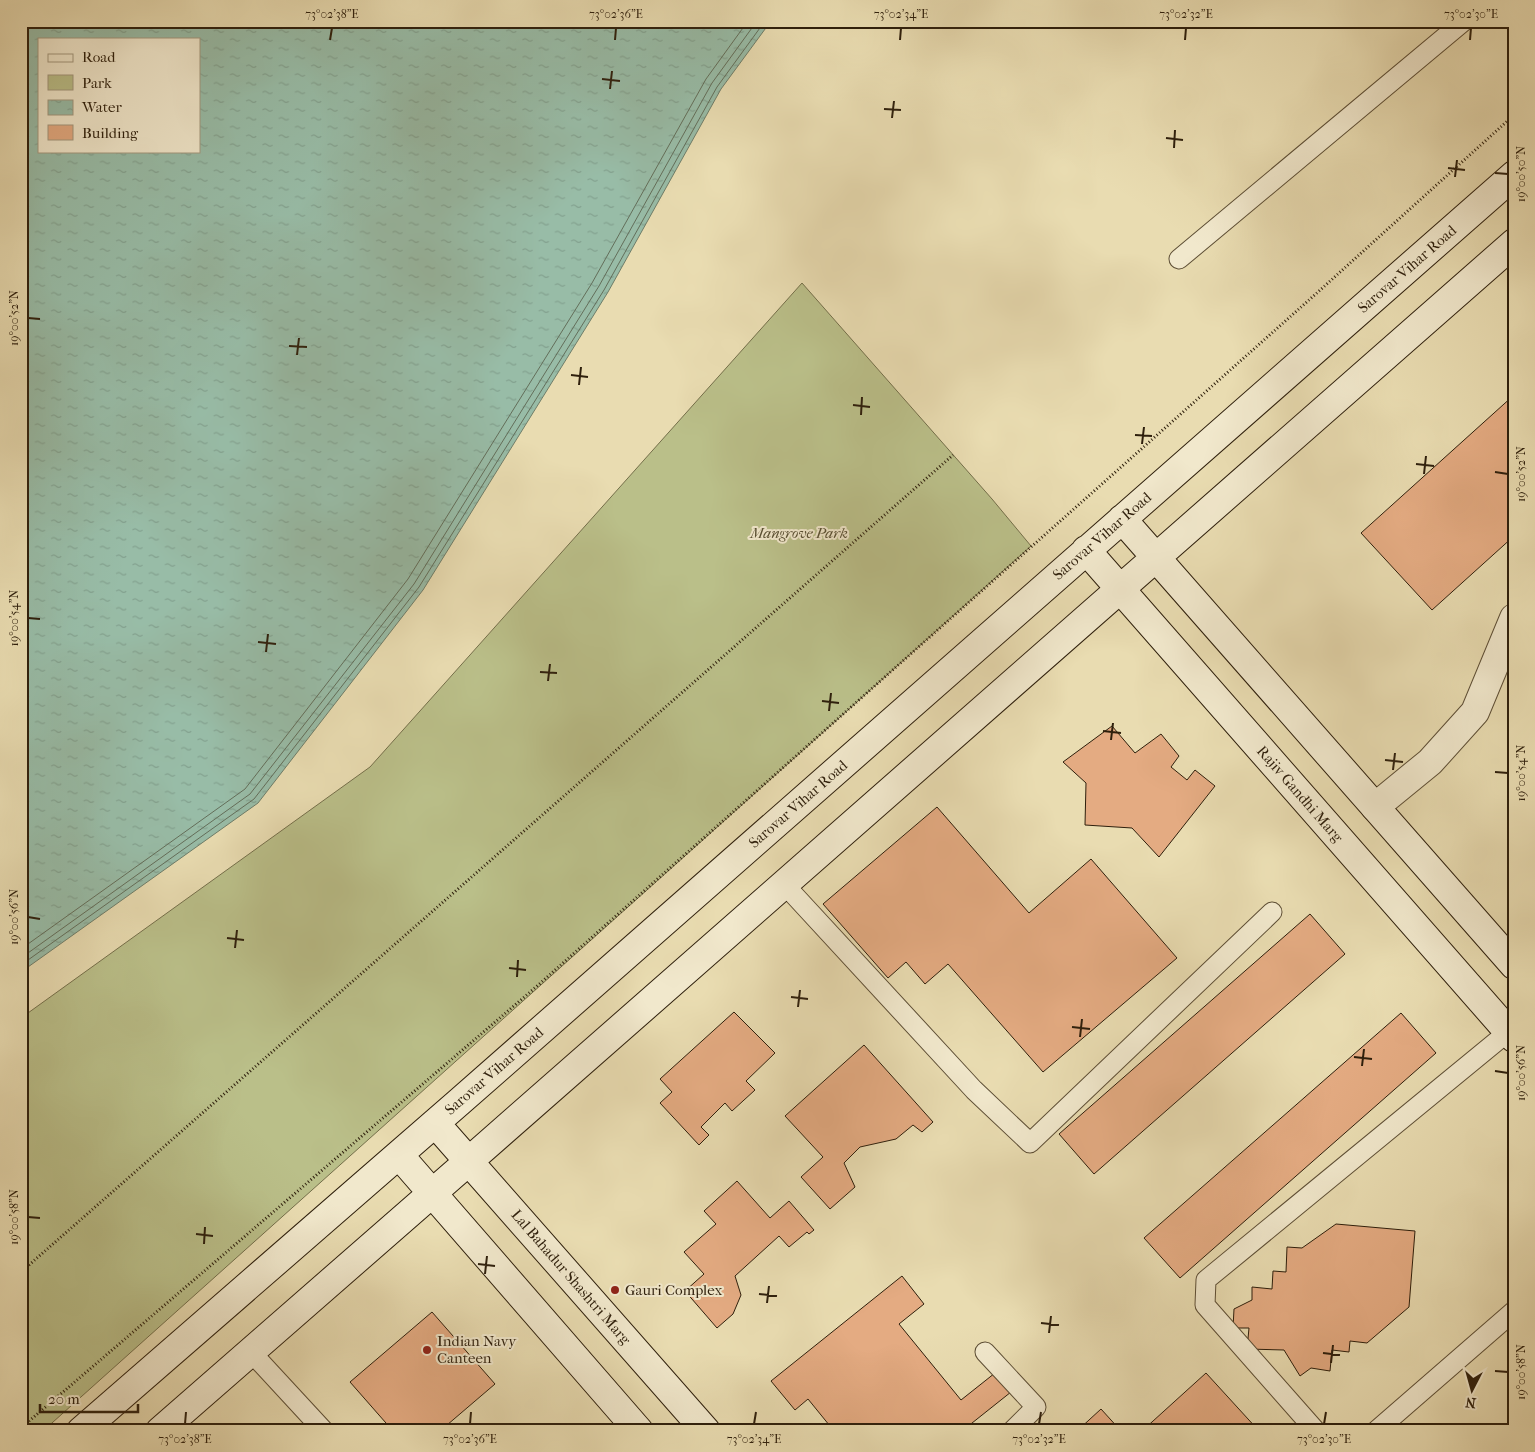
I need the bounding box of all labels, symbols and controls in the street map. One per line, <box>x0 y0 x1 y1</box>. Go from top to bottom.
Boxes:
text: 73°02'38"E <box>305 7 359 21</box>
text: 73°02'36"E <box>589 7 643 21</box>
text: 73°02'34"E <box>874 7 928 21</box>
text: 73°02'32"E <box>1159 7 1213 21</box>
text: 73°02'30"E <box>1444 7 1498 21</box>
legend <box>38 38 200 152</box>
text: Road <box>82 48 116 66</box>
text: Park <box>82 74 112 92</box>
text: Water <box>81 98 122 116</box>
text: Building <box>82 124 139 142</box>
text: 19°00'50"N <box>1514 146 1528 202</box>
street label: Sarovar Vihar Road <box>1354 221 1461 317</box>
text: 19°00'52"N <box>7 290 21 346</box>
text: 19°00'52"N <box>1514 446 1528 502</box>
street label: Sarovar Vihar Road <box>1049 488 1156 584</box>
park label: Mangrove Park <box>749 524 848 542</box>
text: 19°00'54"N <box>7 590 21 646</box>
street label: Rajiv Gandhi Marg <box>1253 742 1348 847</box>
text: 19°00'54"N <box>1514 745 1528 801</box>
street label: Sarovar Vihar Road <box>745 756 852 852</box>
text: 19°00'56"N <box>7 889 21 945</box>
street label: Sarovar Vihar Road <box>441 1023 548 1119</box>
text: 19°00'56"N <box>1514 1045 1528 1101</box>
text: 19°00'58"N <box>7 1189 21 1245</box>
street label: Lal Bahadur Shashtri Marg <box>507 1206 635 1349</box>
place label: Gauri Complex <box>625 1281 722 1299</box>
marker: Gauri Complex <box>609 1284 621 1296</box>
place label: Indian Navy Canteen <box>437 1332 517 1367</box>
marker: Indian Navy Canteen <box>421 1344 433 1356</box>
text: 19°00'58"N <box>1514 1344 1528 1400</box>
north arrow <box>1448 1364 1498 1414</box>
scale bar <box>40 1382 138 1414</box>
text: 20 m <box>48 1390 80 1408</box>
text: N <box>1464 1393 1477 1411</box>
text: 73°02'38"E <box>158 1432 212 1446</box>
text: 73°02'36"E <box>443 1432 497 1446</box>
text: 73°02'34"E <box>727 1432 781 1446</box>
text: 73°02'32"E <box>1012 1432 1066 1446</box>
text: 73°02'30"E <box>1297 1432 1351 1446</box>

